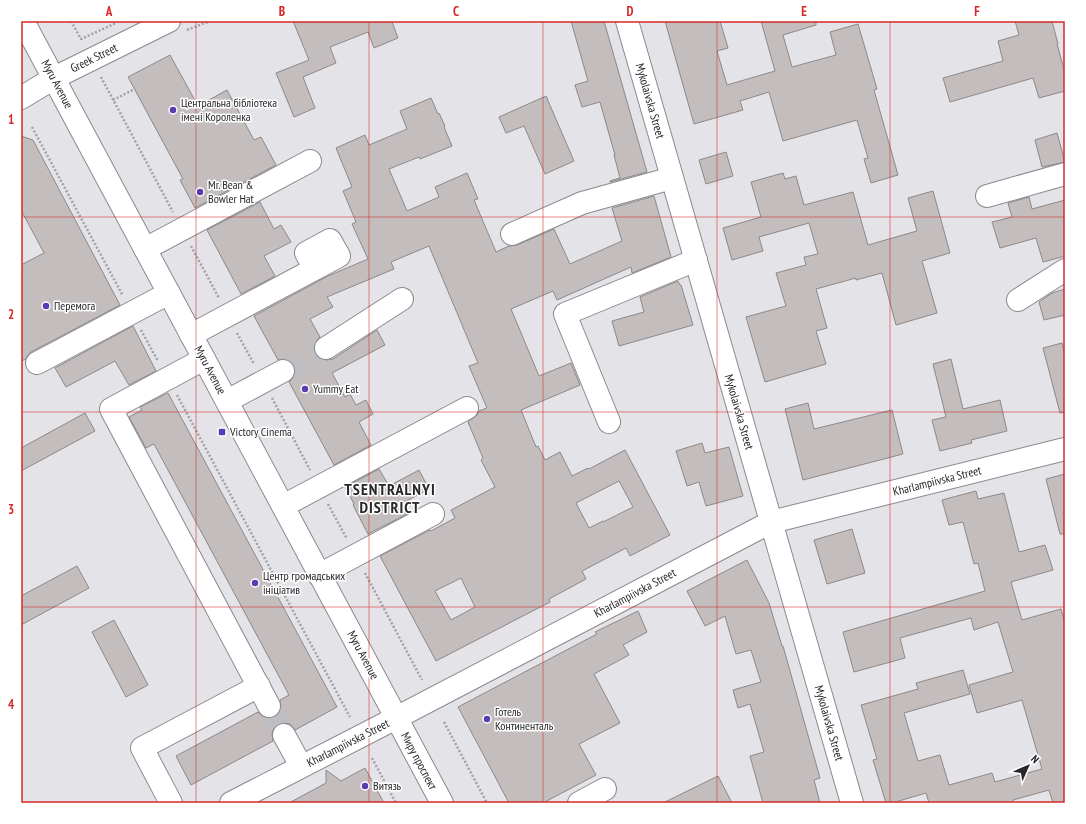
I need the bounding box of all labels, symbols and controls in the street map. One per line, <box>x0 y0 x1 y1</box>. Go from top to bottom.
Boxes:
text: A <box>105 3 113 20</box>
text: B <box>279 3 285 20</box>
text: C <box>453 3 459 20</box>
text: D <box>627 3 634 20</box>
text: E <box>801 3 807 20</box>
text: F <box>974 3 980 20</box>
street label: Greek Street <box>68 39 121 75</box>
street label: Myru Avenue <box>38 57 77 111</box>
street label: Mykolaivska Street <box>633 61 669 141</box>
place label: Центральна бібліотека імені Короленка <box>181 95 277 124</box>
marker: Центральна бібліотека імені Короленка <box>168 105 178 115</box>
text: 1 <box>8 111 14 128</box>
place label: Mr. Bean & Bowler Hat <box>208 177 255 206</box>
marker: Mr. Bean & Bowler Hat <box>195 187 205 197</box>
place label: Перемога <box>54 298 95 313</box>
marker: Перемога <box>41 301 51 311</box>
text: 2 <box>8 306 14 323</box>
street label: Myru Avenue <box>191 343 230 397</box>
street label: Mykolaivska Street <box>722 372 758 452</box>
place label: Yummy Eat <box>313 381 359 396</box>
marker: Yummy Eat <box>300 384 310 394</box>
place label: Victory Cinema <box>229 424 292 439</box>
marker: Victory Cinema <box>217 427 227 437</box>
street label: Kharlampiivska Street <box>891 462 983 499</box>
district label: TSENTRALNYI DISTRICT <box>344 479 436 517</box>
text: 3 <box>8 501 14 518</box>
street label: Kharlampiivska Street <box>591 564 679 620</box>
place label: Центр громадських ініціатив <box>263 568 345 597</box>
marker: Центр громадських ініціатив <box>250 578 260 588</box>
street label: Myru Avenue <box>344 628 383 682</box>
street label: Mykolaivska Street <box>812 683 848 763</box>
text: 4 <box>8 696 15 713</box>
place label: Готель Континенталь <box>495 704 554 733</box>
marker: Готель Континенталь <box>482 714 492 724</box>
street label: Kharlampiivska Street <box>304 715 392 770</box>
street label: Миру проспект <box>398 729 441 792</box>
north arrow <box>1008 746 1048 786</box>
text: N <box>1028 752 1042 766</box>
place label: Витязь <box>373 778 402 793</box>
marker: Витязь <box>360 781 370 791</box>

